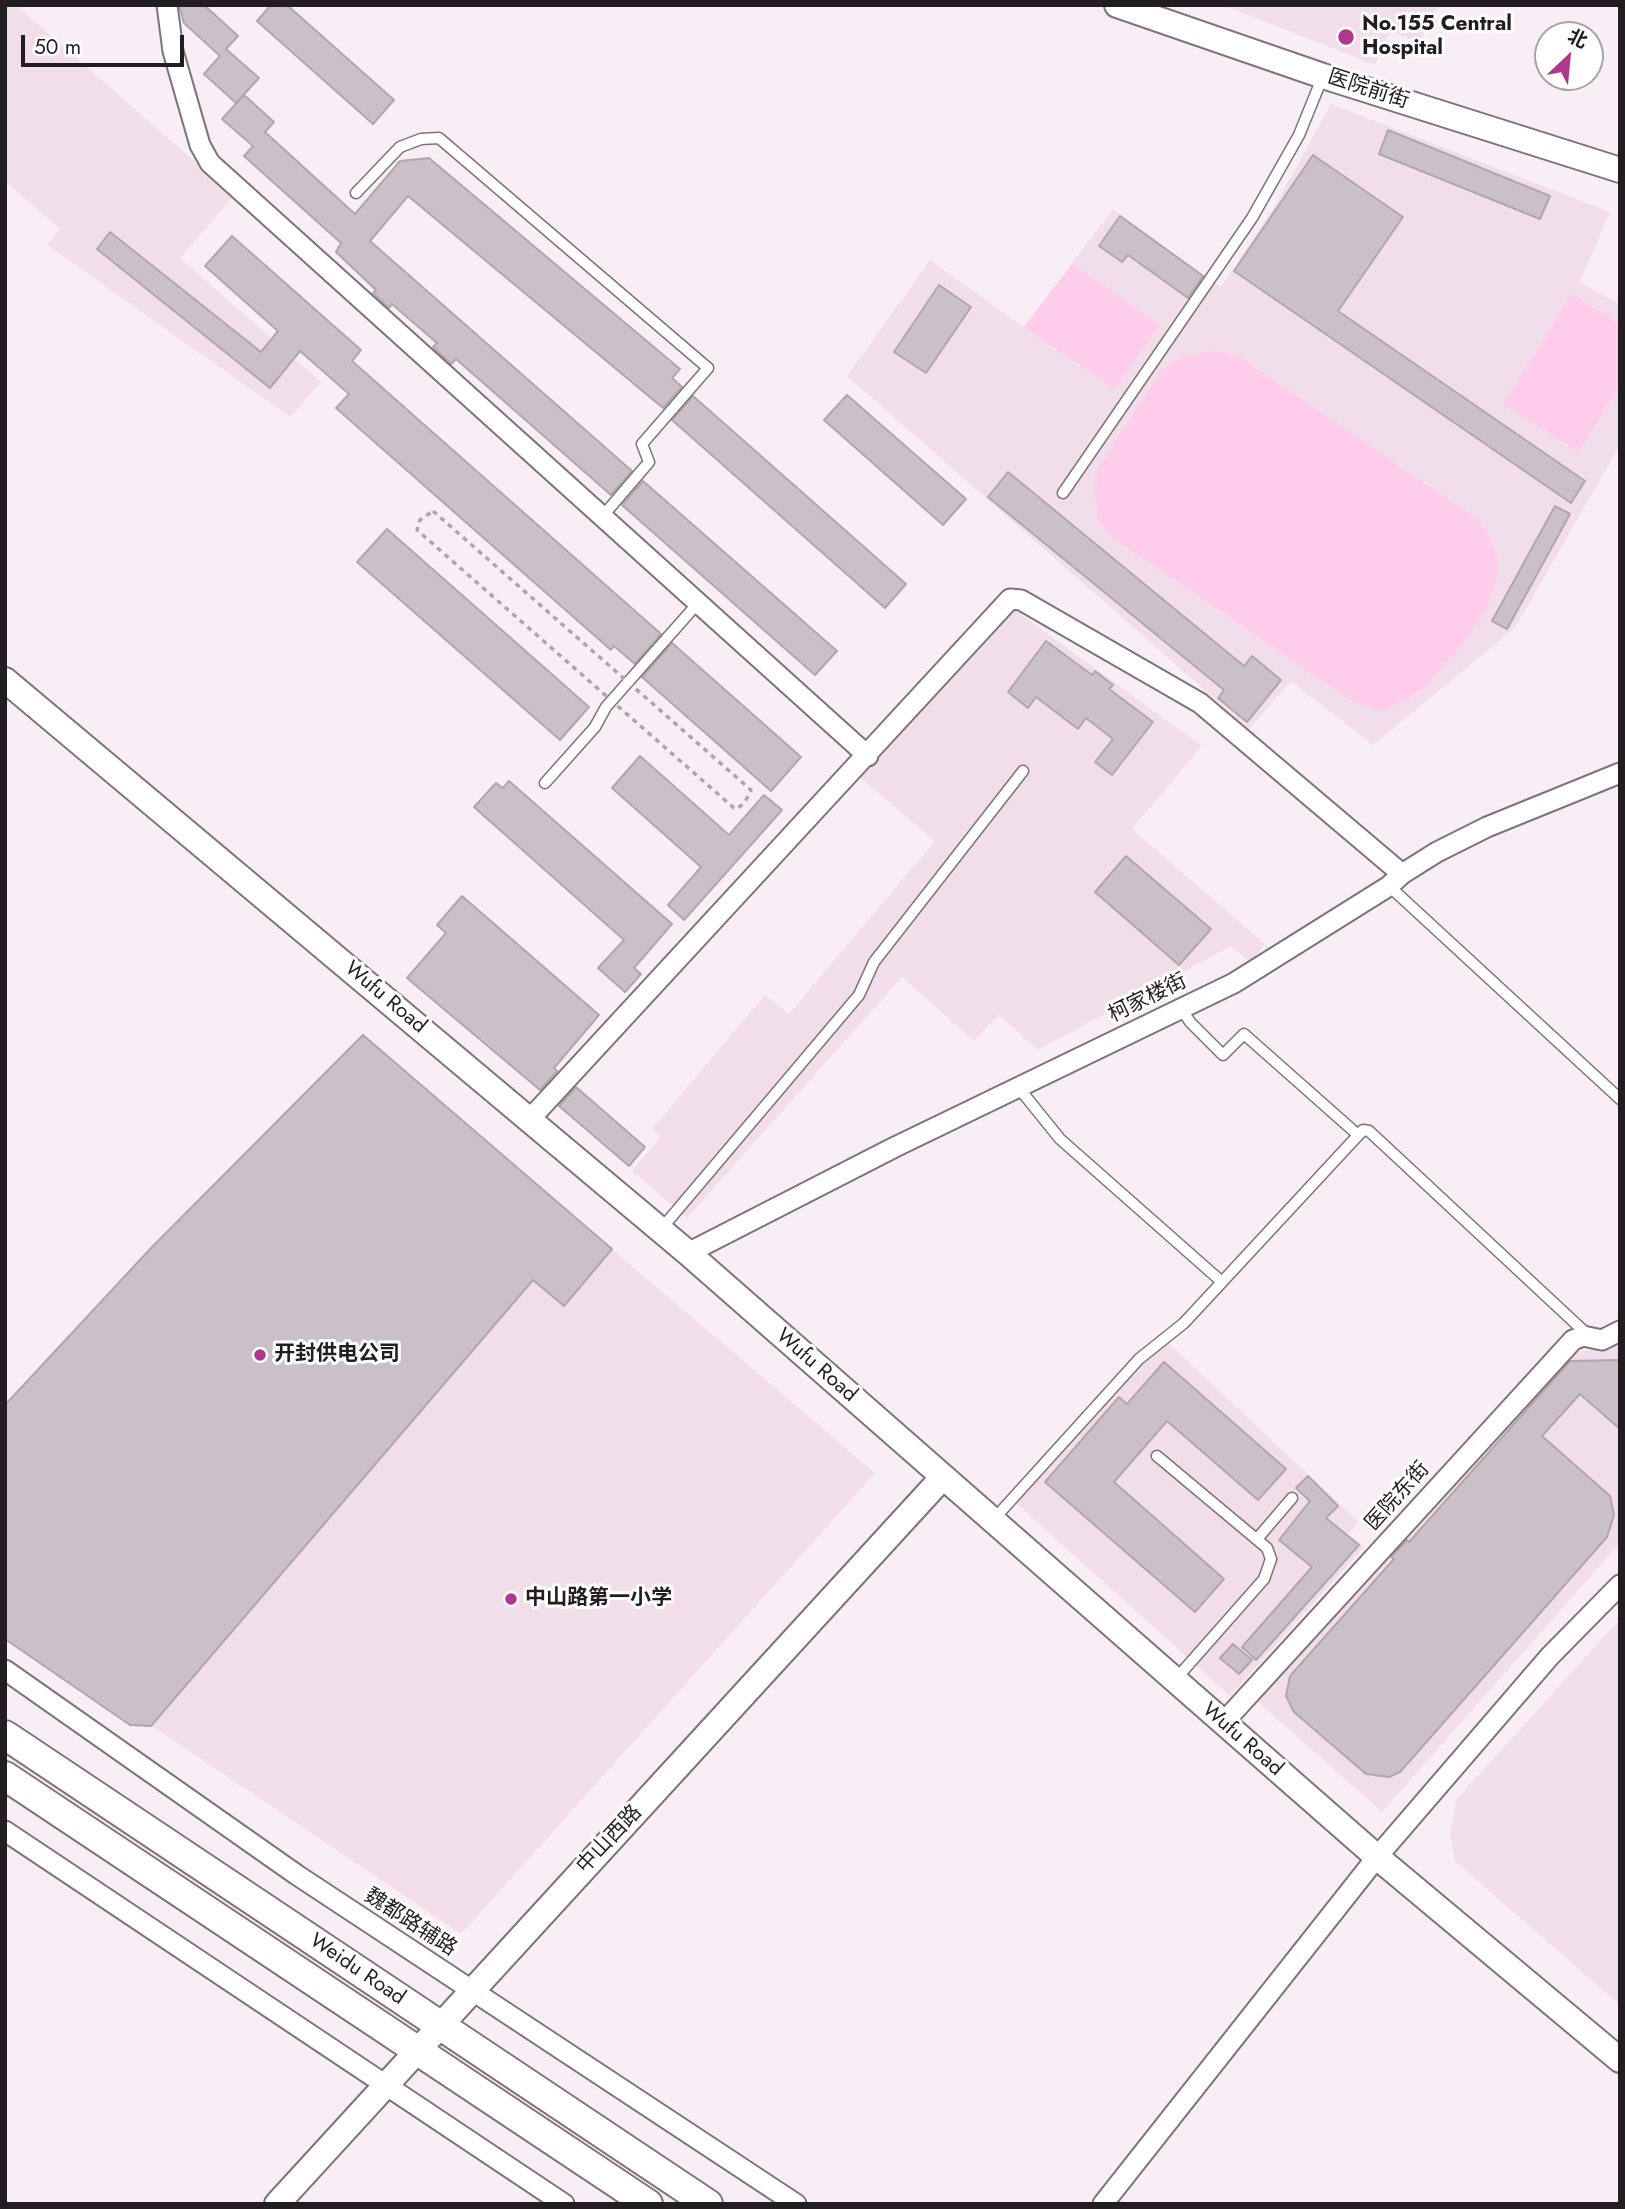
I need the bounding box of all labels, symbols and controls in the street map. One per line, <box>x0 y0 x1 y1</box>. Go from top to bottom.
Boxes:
place label: No.155 Central Hospital <box>1362 12 1512 62</box>
scale bar <box>24 21 187 65</box>
north arrow <box>1534 21 1604 91</box>
text: 北 <box>1563 22 1592 55</box>
marker: No.155 Central Hospital <box>1336 27 1356 47</box>
text: 50 m <box>34 32 81 62</box>
street label: 医院前街 <box>1324 65 1412 115</box>
street label: Wufu Road <box>339 957 431 1039</box>
street label: 柯家楼街 <box>1105 969 1191 1029</box>
street label: Wufu Road <box>770 1324 862 1408</box>
place label: 开封供电公司 <box>274 1342 400 1368</box>
marker: 开封供电公司 <box>252 1347 268 1363</box>
street label: 医院东街 <box>1361 1457 1435 1537</box>
place label: 中山路第一小学 <box>525 1586 672 1612</box>
marker: 中山路第一小学 <box>503 1591 519 1607</box>
street label: Wufu Road <box>1196 1698 1288 1782</box>
street label: 中山西路 <box>572 1801 648 1879</box>
street label: 魏都路辅路 <box>359 1884 461 1962</box>
street label: Weidu Road <box>304 1929 410 2011</box>

